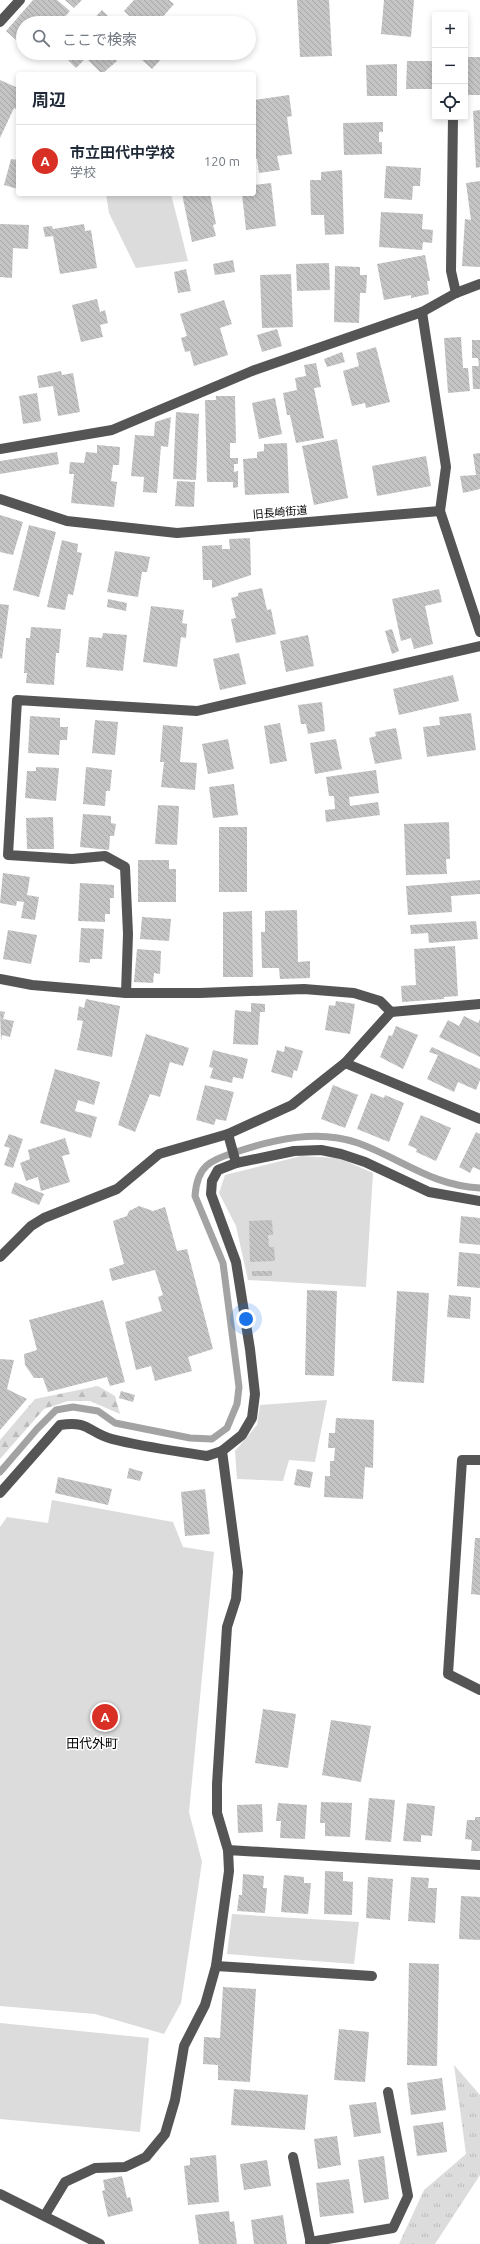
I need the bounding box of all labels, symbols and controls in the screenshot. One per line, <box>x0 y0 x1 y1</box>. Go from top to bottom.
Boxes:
map controls <box>432 12 468 120</box>
button: + <box>432 12 468 48</box>
search box <box>16 16 256 60</box>
icon: search <box>30 27 52 49</box>
text: ここで検索 <box>62 31 137 48</box>
button: − <box>432 48 468 84</box>
button: locate <box>432 84 468 120</box>
text: 周辺 <box>32 90 66 109</box>
text: 市立田代中学校 <box>70 144 175 161</box>
text: A <box>40 154 50 168</box>
text: 120 m <box>204 154 240 168</box>
text: 学校 <box>70 165 96 179</box>
street label: 旧長崎街道 <box>252 504 308 520</box>
your location <box>236 1309 256 1329</box>
pin: A <box>92 1702 118 1732</box>
district label: 田代外町 <box>66 1736 118 1750</box>

